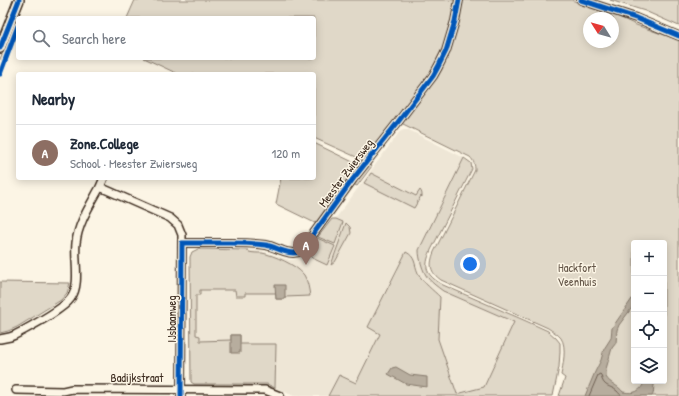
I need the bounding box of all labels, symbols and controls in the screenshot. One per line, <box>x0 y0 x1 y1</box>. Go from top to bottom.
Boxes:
north arrow <box>583 12 619 48</box>
search box <box>16 16 316 60</box>
icon: search <box>30 27 52 49</box>
text: Search here <box>62 28 126 49</box>
text: Nearby <box>32 87 75 110</box>
text: Zone.College <box>70 133 139 154</box>
street label: Meester Zwiersweg <box>314 135 377 210</box>
text: A <box>42 144 48 162</box>
text: 120 m <box>272 144 300 162</box>
text: School · Meester Zwiersweg <box>70 154 197 172</box>
pin: A <box>293 232 319 265</box>
map controls <box>631 240 667 384</box>
button: + <box>631 240 667 276</box>
your location <box>460 254 480 274</box>
park label: Hackfort Veenhuis <box>558 259 597 290</box>
button: − <box>631 276 667 312</box>
street label: IJsbaanweg <box>163 295 180 343</box>
button: locate <box>631 312 667 348</box>
button: layers <box>631 348 667 384</box>
street label: Badijkstraat <box>111 369 164 386</box>

